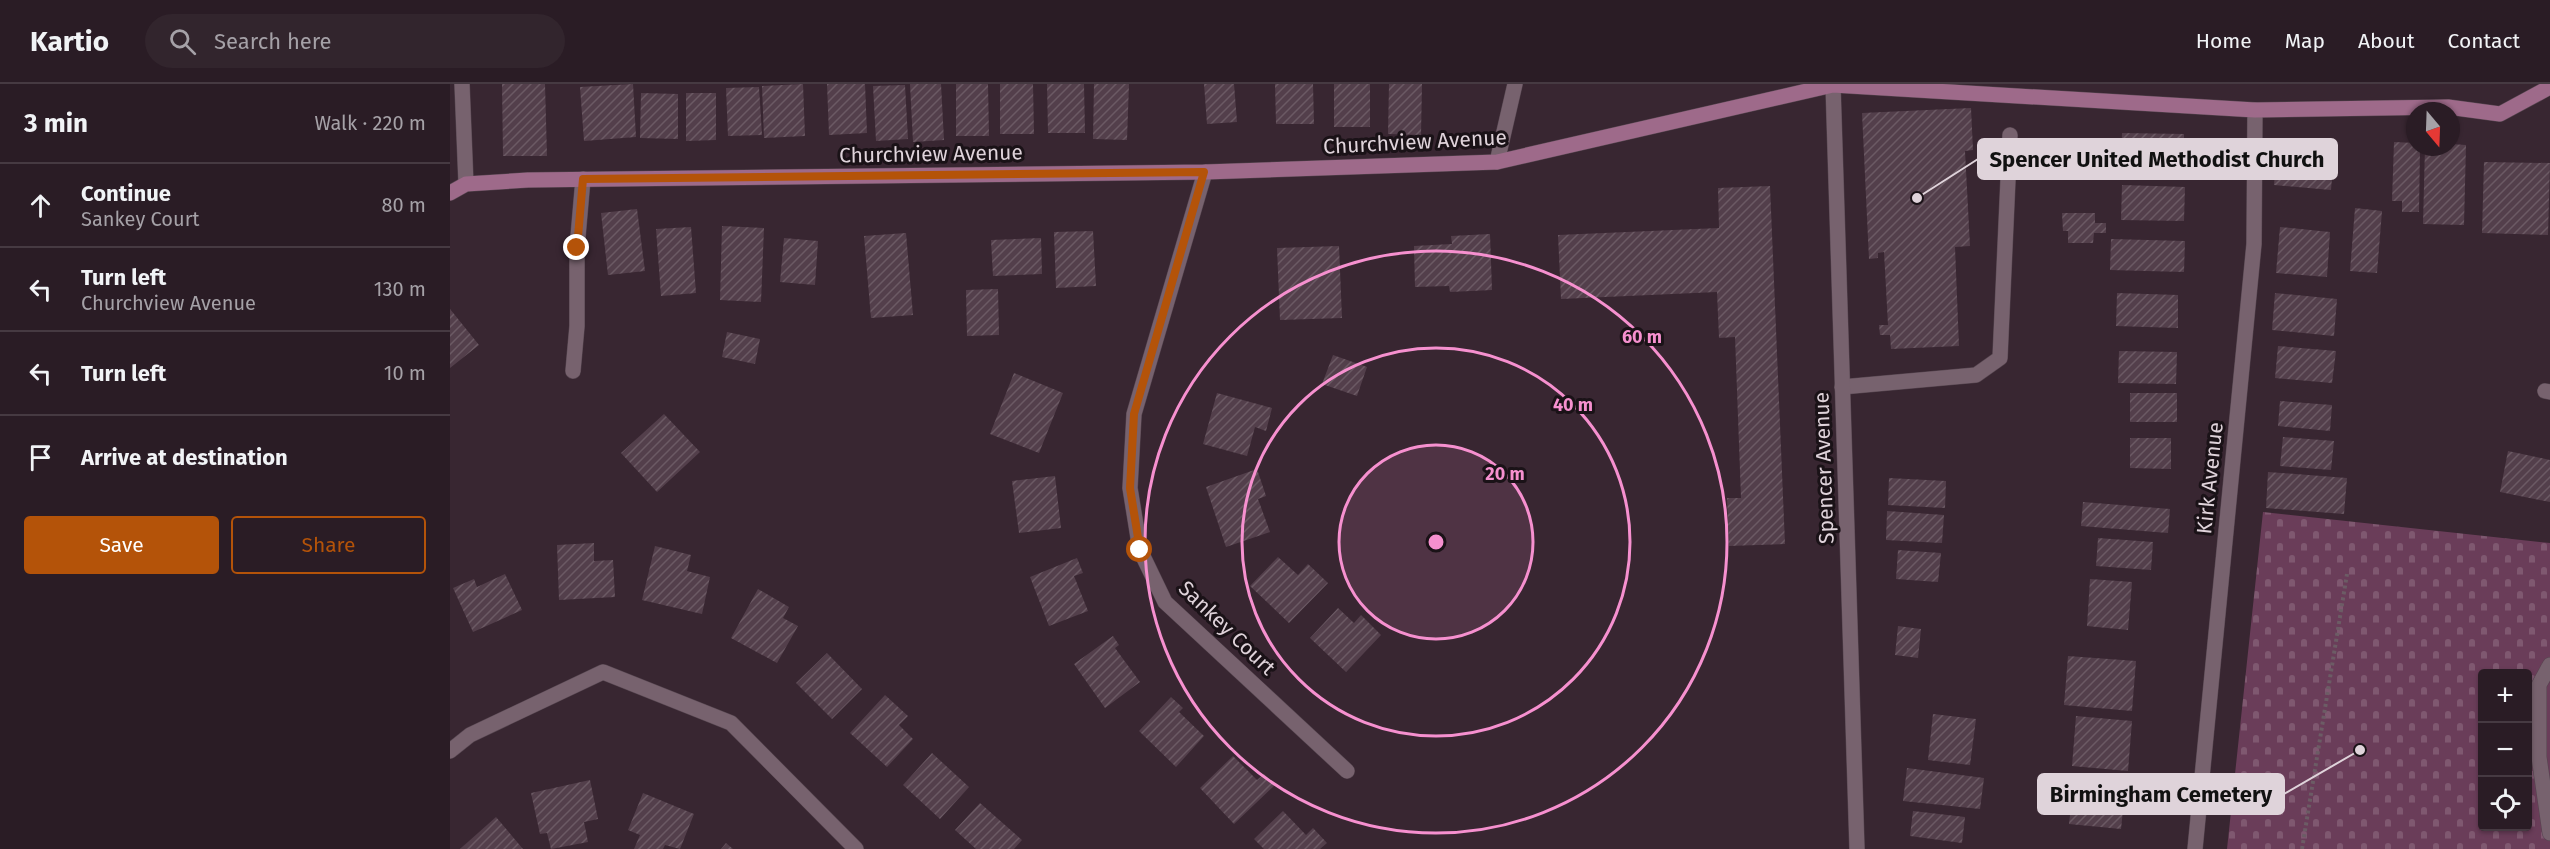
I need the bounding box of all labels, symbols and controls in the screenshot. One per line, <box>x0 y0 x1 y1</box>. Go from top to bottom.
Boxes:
search box <box>145 14 565 68</box>
text: Kartio <box>30 25 109 58</box>
icon: search <box>166 25 199 58</box>
text: Search here <box>214 28 332 55</box>
text: Home <box>2196 28 2252 54</box>
text: Map <box>2285 28 2325 54</box>
text: About <box>2358 28 2415 54</box>
text: Contact <box>2448 28 2520 54</box>
north arrow <box>2406 102 2460 156</box>
text: 3 min <box>24 108 88 139</box>
text: Walk · 220 m <box>315 111 426 135</box>
street label: Churchview Avenue <box>1323 124 1507 160</box>
street label: Churchview Avenue <box>839 139 1023 169</box>
callout: Spencer United Methodist Church <box>1978 139 2337 179</box>
text: Spencer United Methodist Church <box>1989 146 2325 173</box>
text: Continue <box>81 180 171 207</box>
icon: ahead <box>24 189 57 222</box>
text: 80 m <box>381 193 426 217</box>
text: Sankey Court <box>81 207 200 231</box>
route end <box>563 234 589 260</box>
text: Turn left <box>81 264 166 291</box>
icon: left <box>24 273 57 306</box>
text: 130 m <box>374 277 426 301</box>
text: Churchview Avenue <box>81 291 256 315</box>
text: 60 m <box>1622 326 1662 348</box>
icon: left <box>24 357 57 390</box>
text: Turn left <box>81 360 166 387</box>
text: 10 m <box>384 361 426 385</box>
street label: Spencer Avenue <box>1808 392 1840 544</box>
text: 40 m <box>1553 394 1593 416</box>
street label: Kirk Avenue <box>2191 421 2229 535</box>
icon: arrive <box>24 441 57 474</box>
text: Arrive at destination <box>81 444 288 471</box>
text: 20 m <box>1485 463 1525 485</box>
button: Save <box>24 516 219 574</box>
button: Share <box>231 516 426 574</box>
centre of rings <box>1426 532 1446 552</box>
route start <box>1126 536 1152 562</box>
street label: Sankey Court <box>1173 575 1281 681</box>
map controls <box>2478 669 2532 831</box>
button: + <box>2478 669 2532 723</box>
button: − <box>2478 723 2532 777</box>
callout: Birmingham Cemetery <box>2038 774 2284 814</box>
button: locate <box>2478 777 2532 831</box>
text: Birmingham Cemetery <box>2050 781 2273 808</box>

